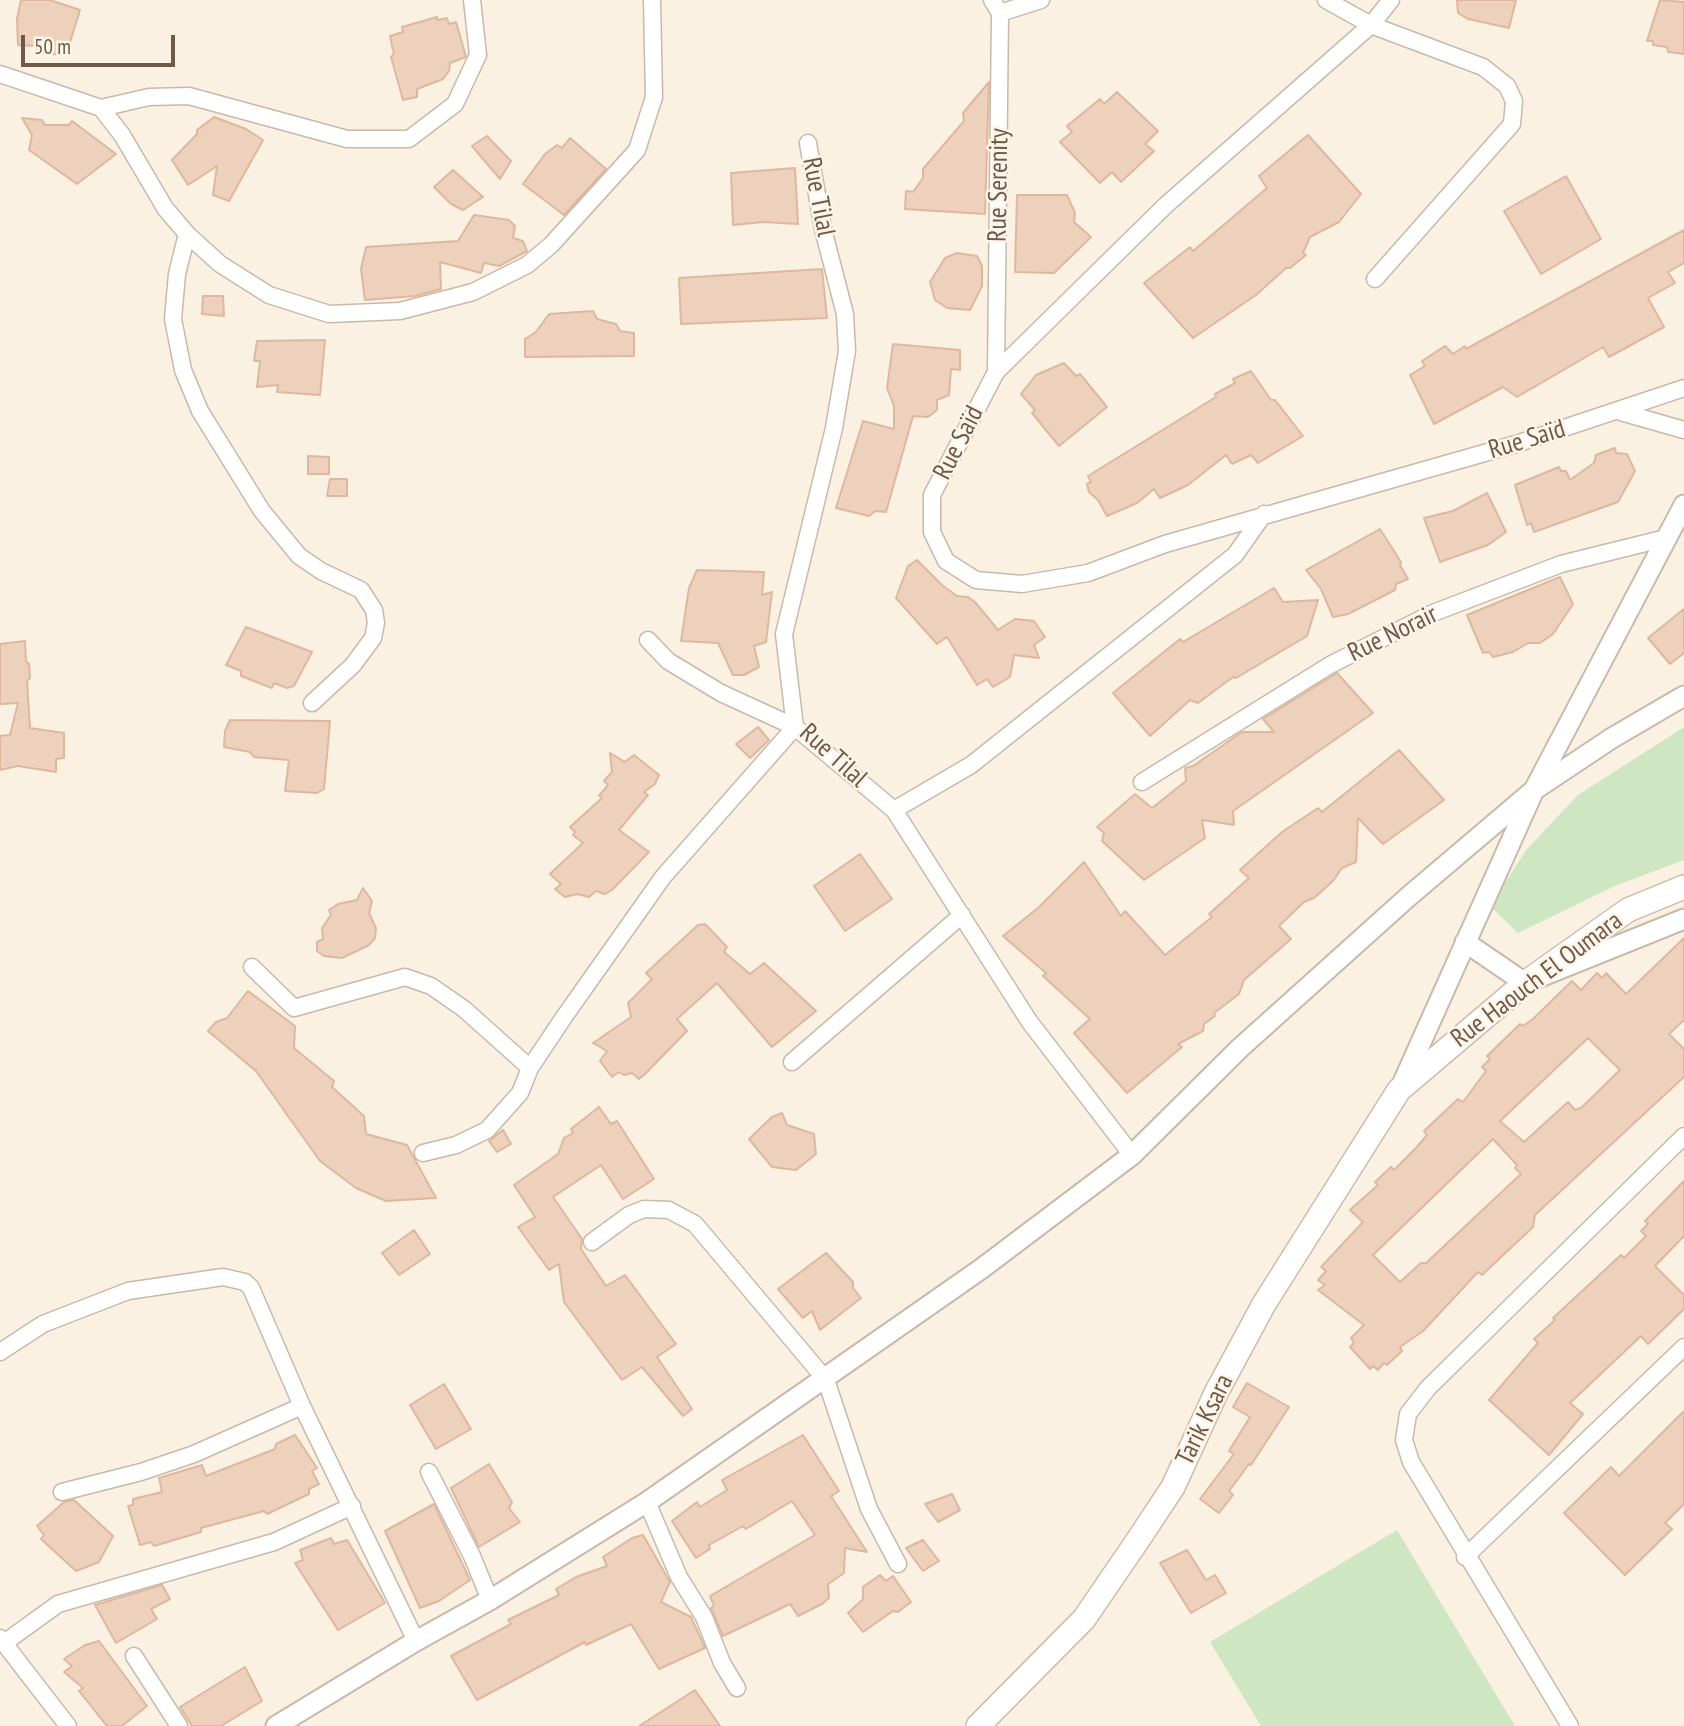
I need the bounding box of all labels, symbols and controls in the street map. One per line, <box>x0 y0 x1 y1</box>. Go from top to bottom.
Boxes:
scale bar <box>24 21 178 65</box>
text: 50 m <box>34 33 71 60</box>
street label: Rue Serenity <box>982 128 1016 242</box>
street label: Rue Tilal <box>795 155 841 239</box>
street label: Rue Saïd <box>927 401 991 485</box>
street label: Rue Saïd <box>1485 414 1569 466</box>
street label: Rue Norair <box>1343 599 1443 669</box>
street label: Rue Tilal <box>793 718 873 794</box>
street label: Rue Haouch El Oumara <box>1445 905 1629 1055</box>
street label: Tarik Ksara <box>1170 1369 1240 1471</box>

